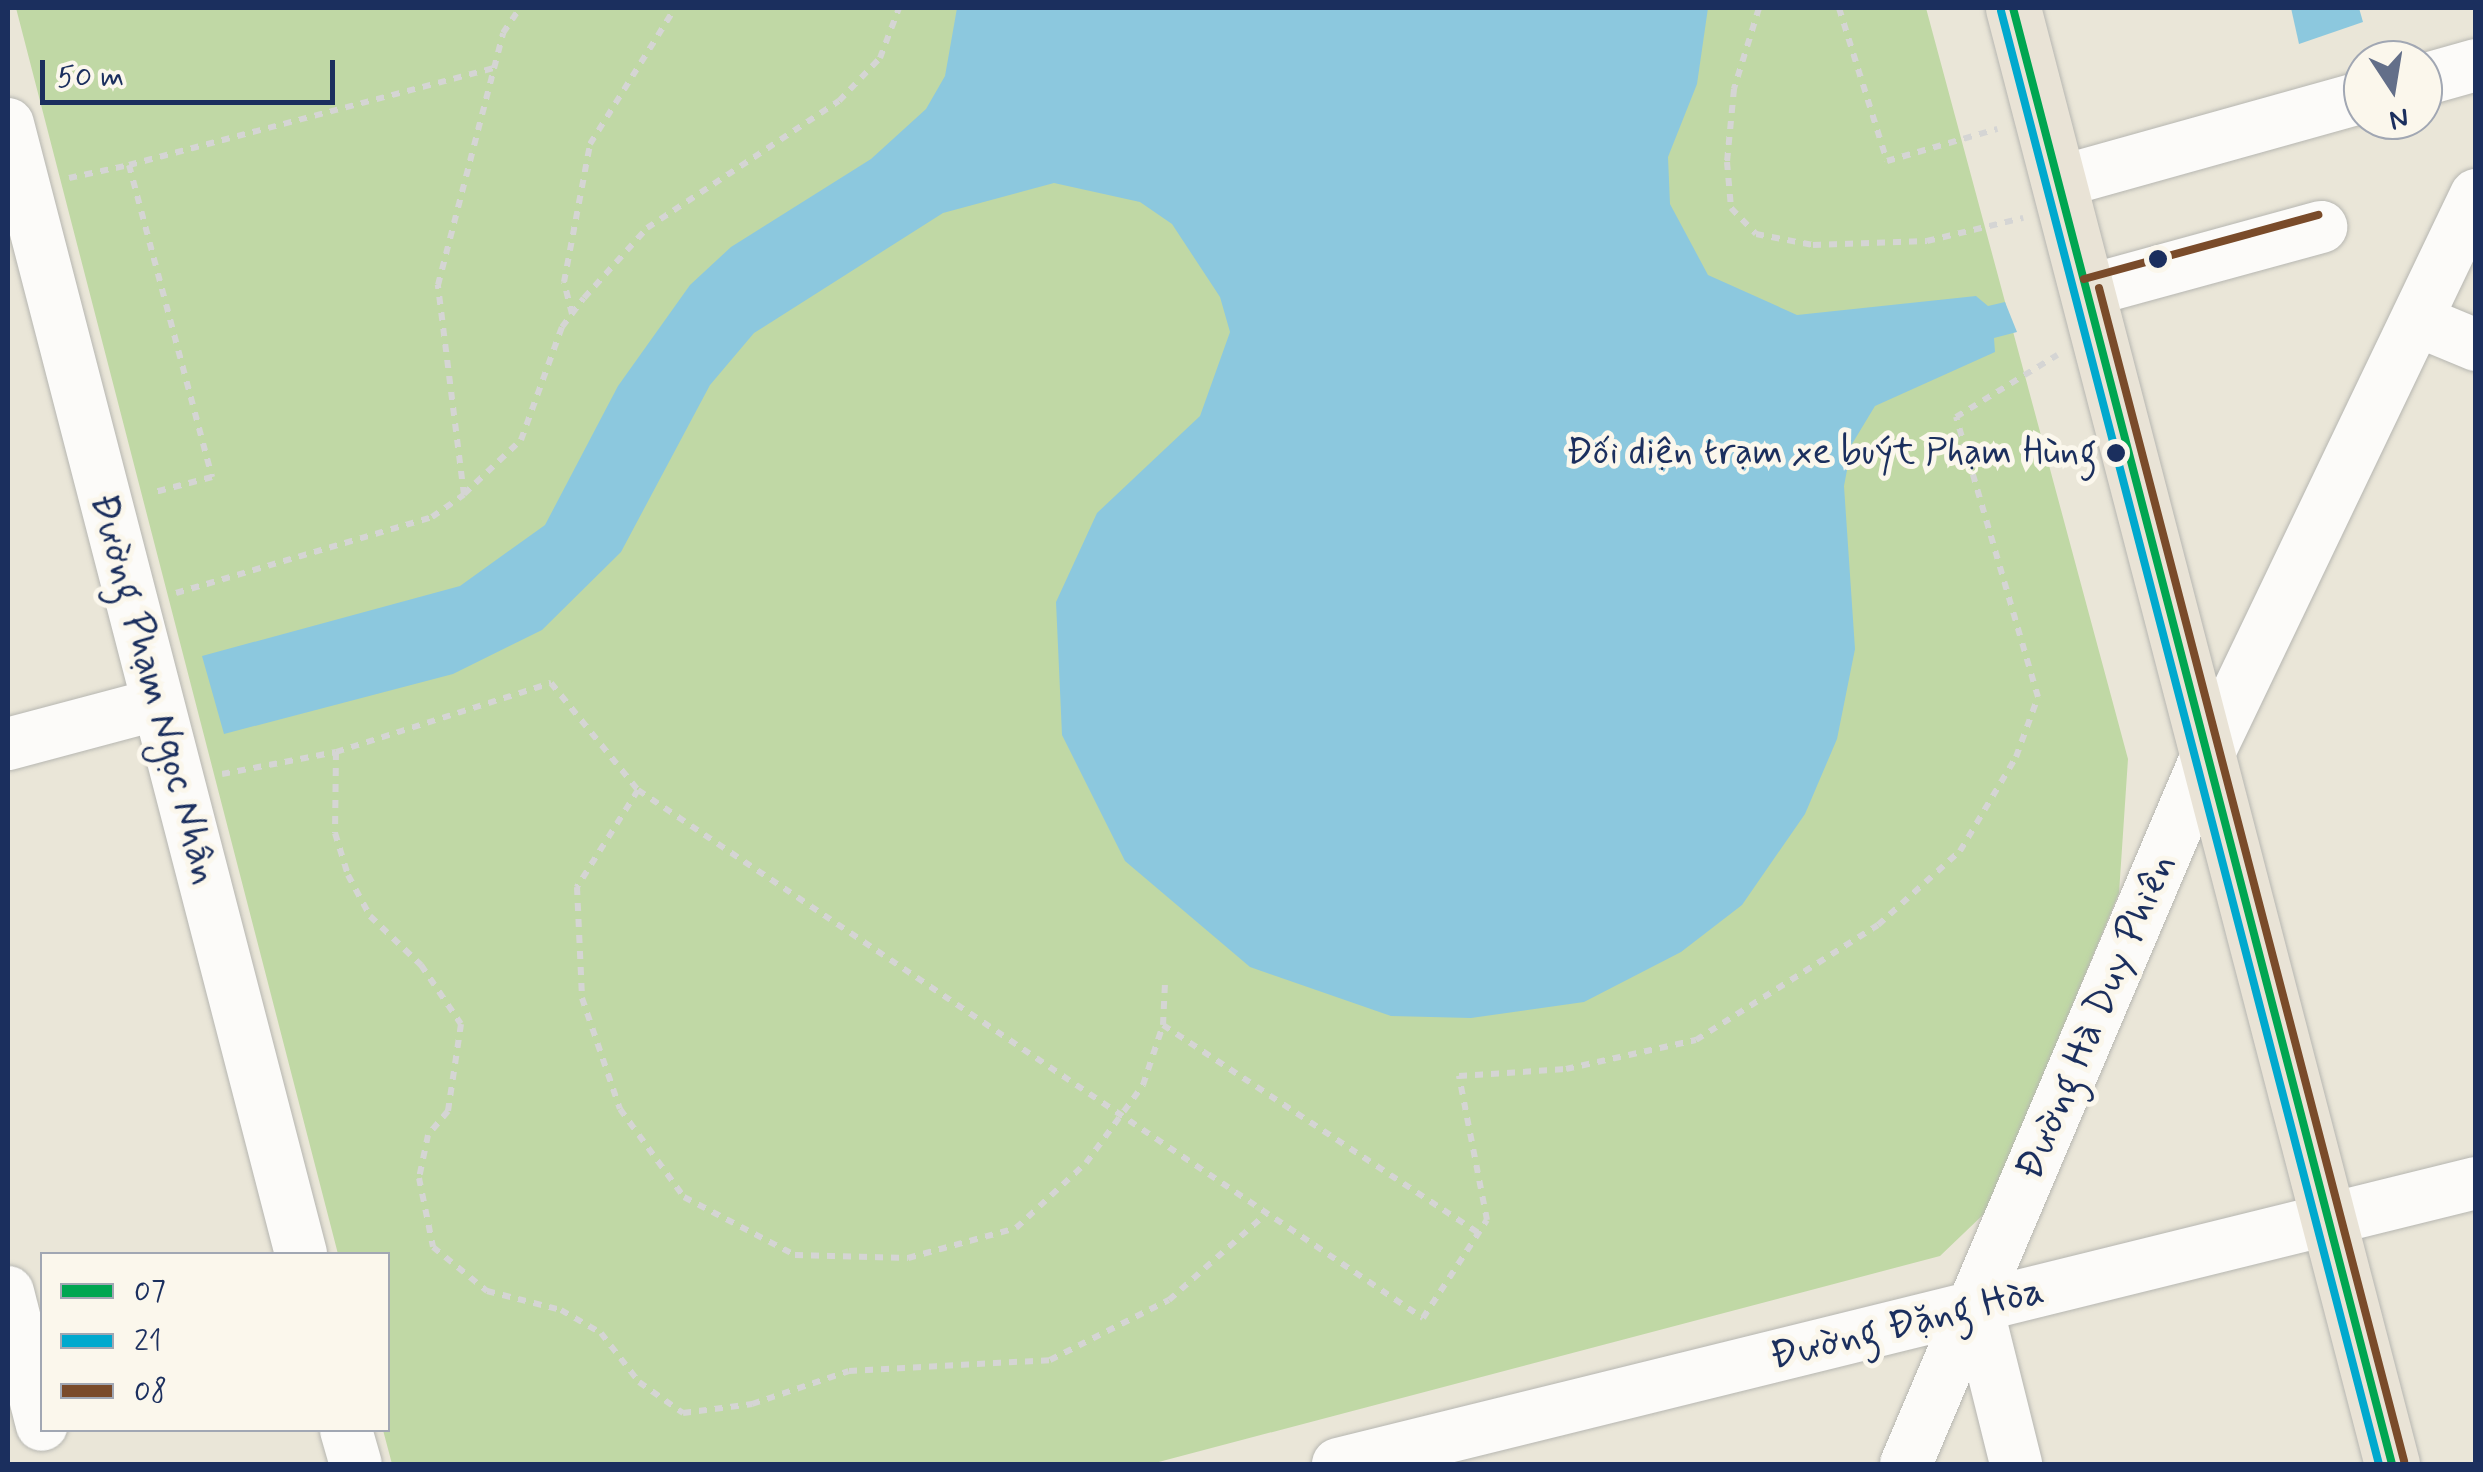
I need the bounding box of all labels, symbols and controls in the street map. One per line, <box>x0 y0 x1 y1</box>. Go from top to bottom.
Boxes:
scale bar <box>45 40 340 102</box>
north arrow <box>2343 40 2443 140</box>
text: 50 m <box>57 58 124 97</box>
text: N <box>2386 98 2412 138</box>
unlabelled marker <box>2148 249 2168 269</box>
place label: Đối diện trạm xe buýt Phạm Hùng <box>1549 430 2097 476</box>
marker: Đối diện trạm xe buýt Phạm Hùng <box>2106 443 2126 463</box>
street label: Đường Phạm Ngọc Nhân <box>79 489 229 889</box>
street label: Đường Hà Duy Phiên <box>2006 848 2186 1186</box>
legend <box>40 1252 390 1432</box>
street label: Đường Đặng Hòa <box>1765 1267 2049 1381</box>
text: 07 <box>134 1272 166 1311</box>
text: 21 <box>134 1322 162 1361</box>
text: 08 <box>134 1372 167 1411</box>

